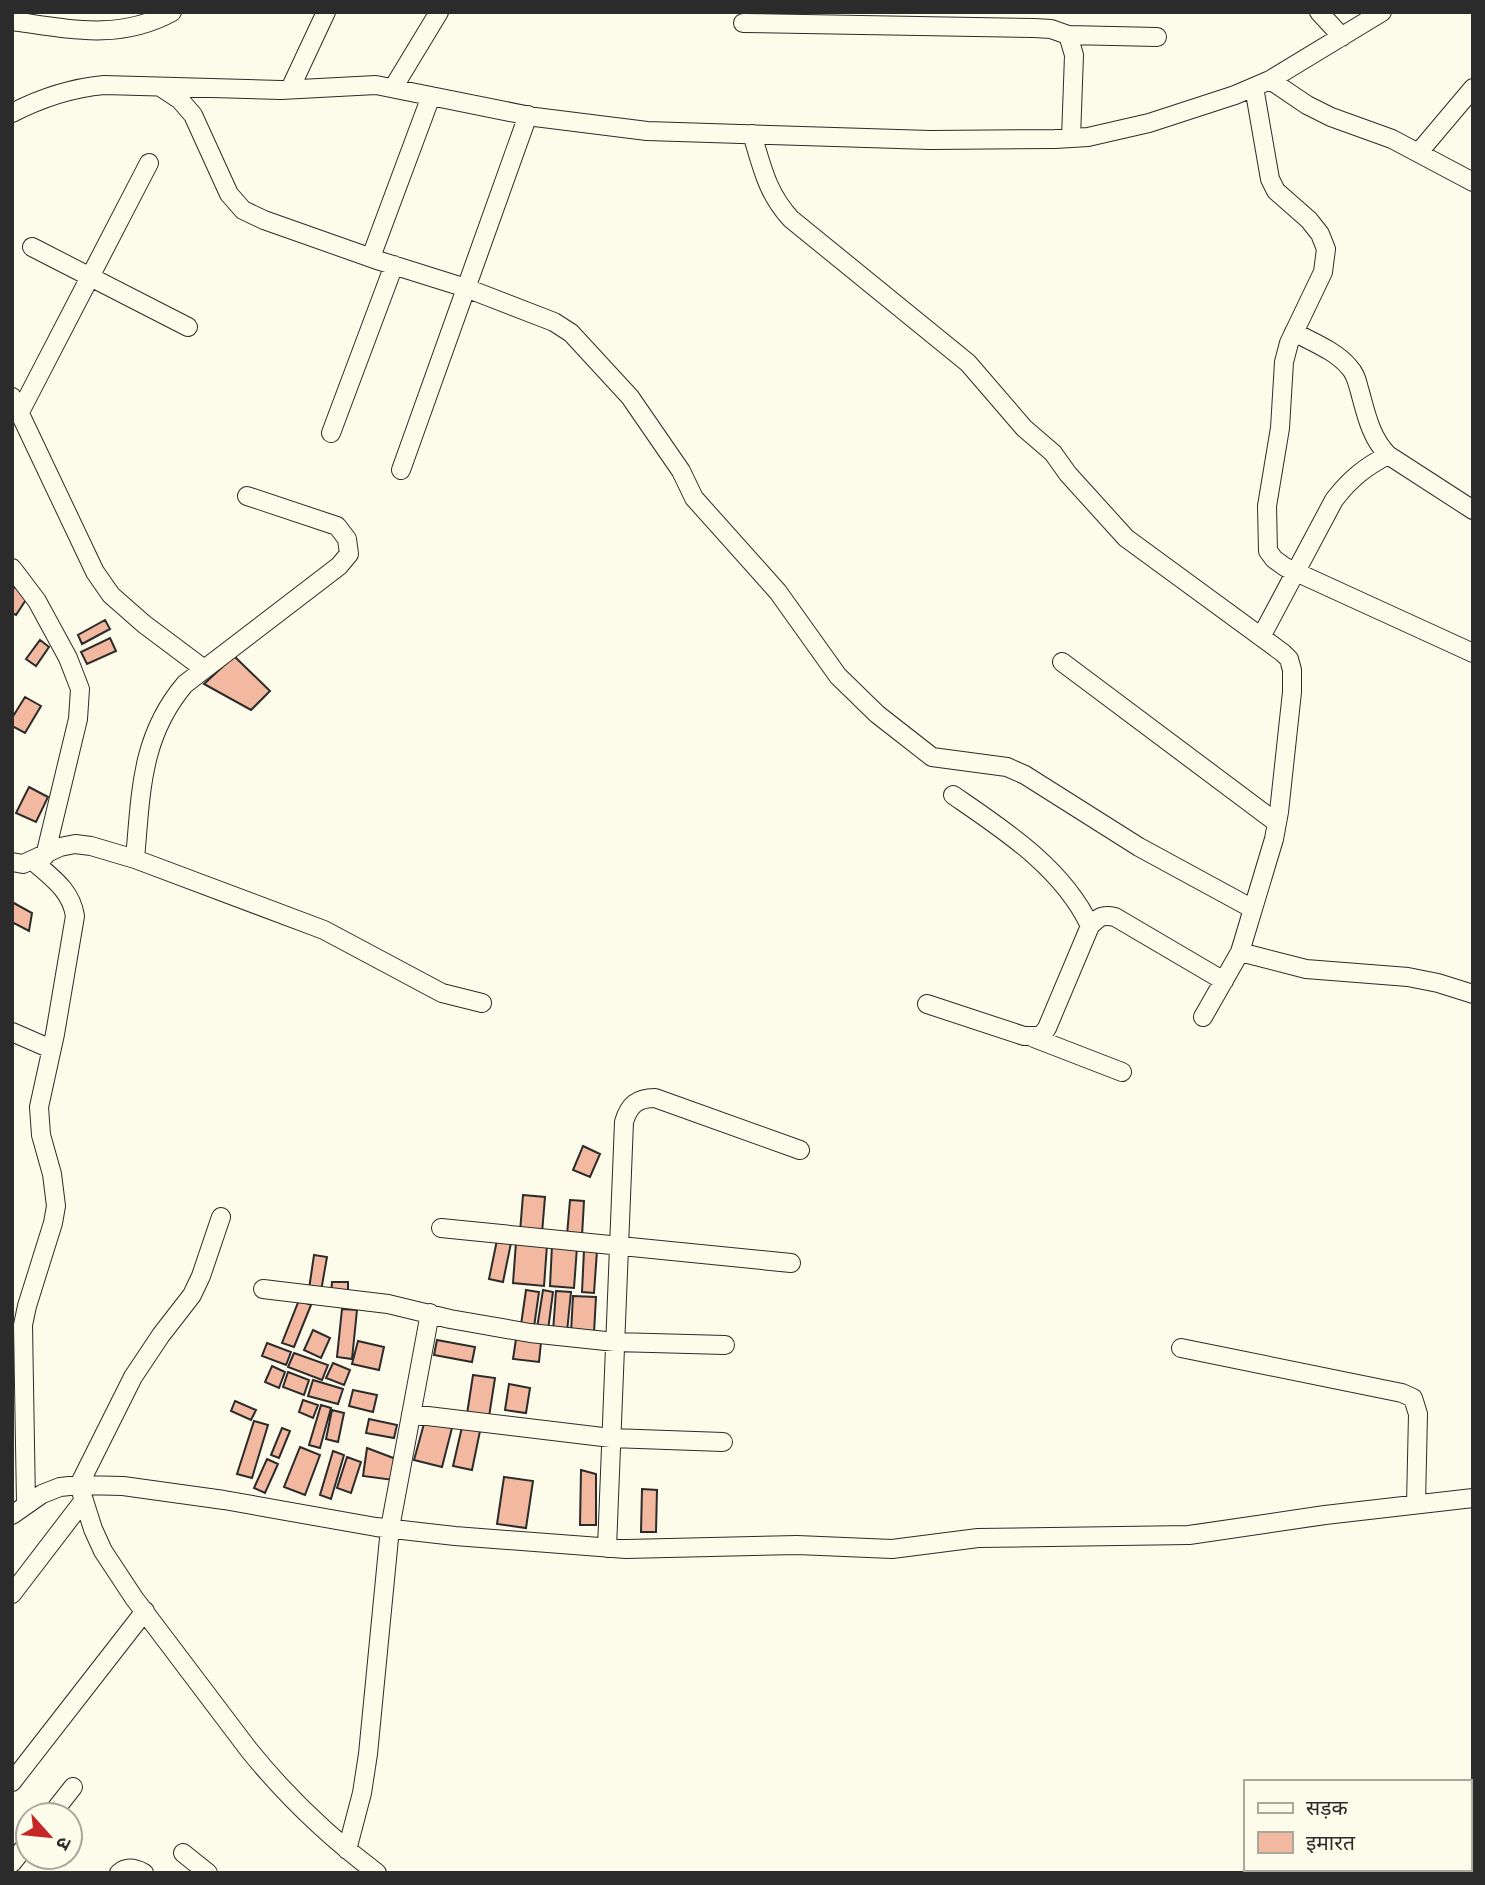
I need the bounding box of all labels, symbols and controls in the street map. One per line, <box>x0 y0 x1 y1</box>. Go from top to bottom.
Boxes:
legend <box>1244 1780 1471 1871</box>
text: सड़क <box>1306 1792 1348 1820</box>
north arrow <box>14 1801 84 1871</box>
text: इमारत <box>1306 1827 1356 1855</box>
text: उ <box>51 1833 79 1856</box>

